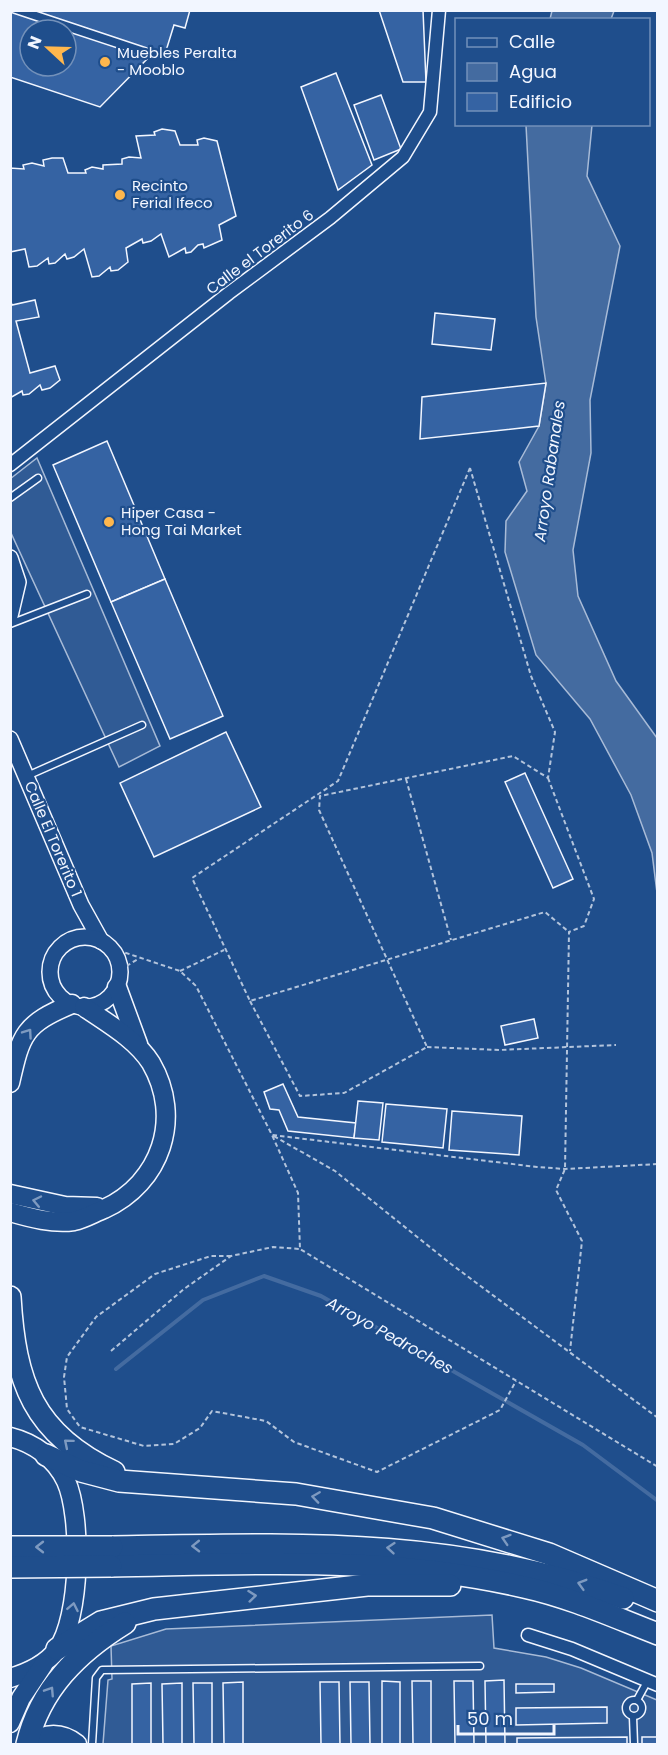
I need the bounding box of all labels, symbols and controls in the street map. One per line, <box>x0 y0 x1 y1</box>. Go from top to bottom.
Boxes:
north arrow <box>18 18 78 78</box>
legend <box>455 18 650 126</box>
text: Calle <box>509 29 555 54</box>
text: N <box>22 33 47 52</box>
place label: Muebles Peralta - Mooblo <box>117 42 237 80</box>
marker: Muebles Peralta - Mooblo <box>98 55 112 69</box>
text: Agua <box>509 59 557 84</box>
text: Edificio <box>509 89 572 114</box>
place label: Recinto Ferial Ifeco <box>132 175 213 213</box>
marker: Recinto Ferial Ifeco <box>113 188 127 202</box>
street label: Calle el Torerito 6 <box>202 204 318 299</box>
water label: Arroyo Rabanales <box>528 399 571 544</box>
place label: Hiper Casa - Hong Tai Market <box>121 502 242 540</box>
marker: Hiper Casa - Hong Tai Market <box>102 515 116 529</box>
street label: Calle El Torerito 1 <box>20 778 87 900</box>
one-way arrow <box>21 1028 32 1039</box>
one-way arrow <box>33 1195 43 1208</box>
water label: Arroyo Pedroches <box>321 1291 457 1380</box>
one-way arrow <box>64 1440 75 1451</box>
one-way arrow <box>312 1491 321 1503</box>
one-way arrow <box>501 1534 512 1546</box>
one-way arrow <box>192 1539 201 1552</box>
one-way arrow <box>36 1541 45 1553</box>
one-way arrow <box>386 1542 396 1555</box>
one-way arrow <box>577 1579 588 1591</box>
one-way arrow <box>247 1590 256 1603</box>
one-way arrow <box>66 1603 79 1613</box>
one-way arrow <box>43 1687 54 1698</box>
scale bar <box>458 1698 554 1736</box>
text: 50 m <box>467 1706 513 1731</box>

